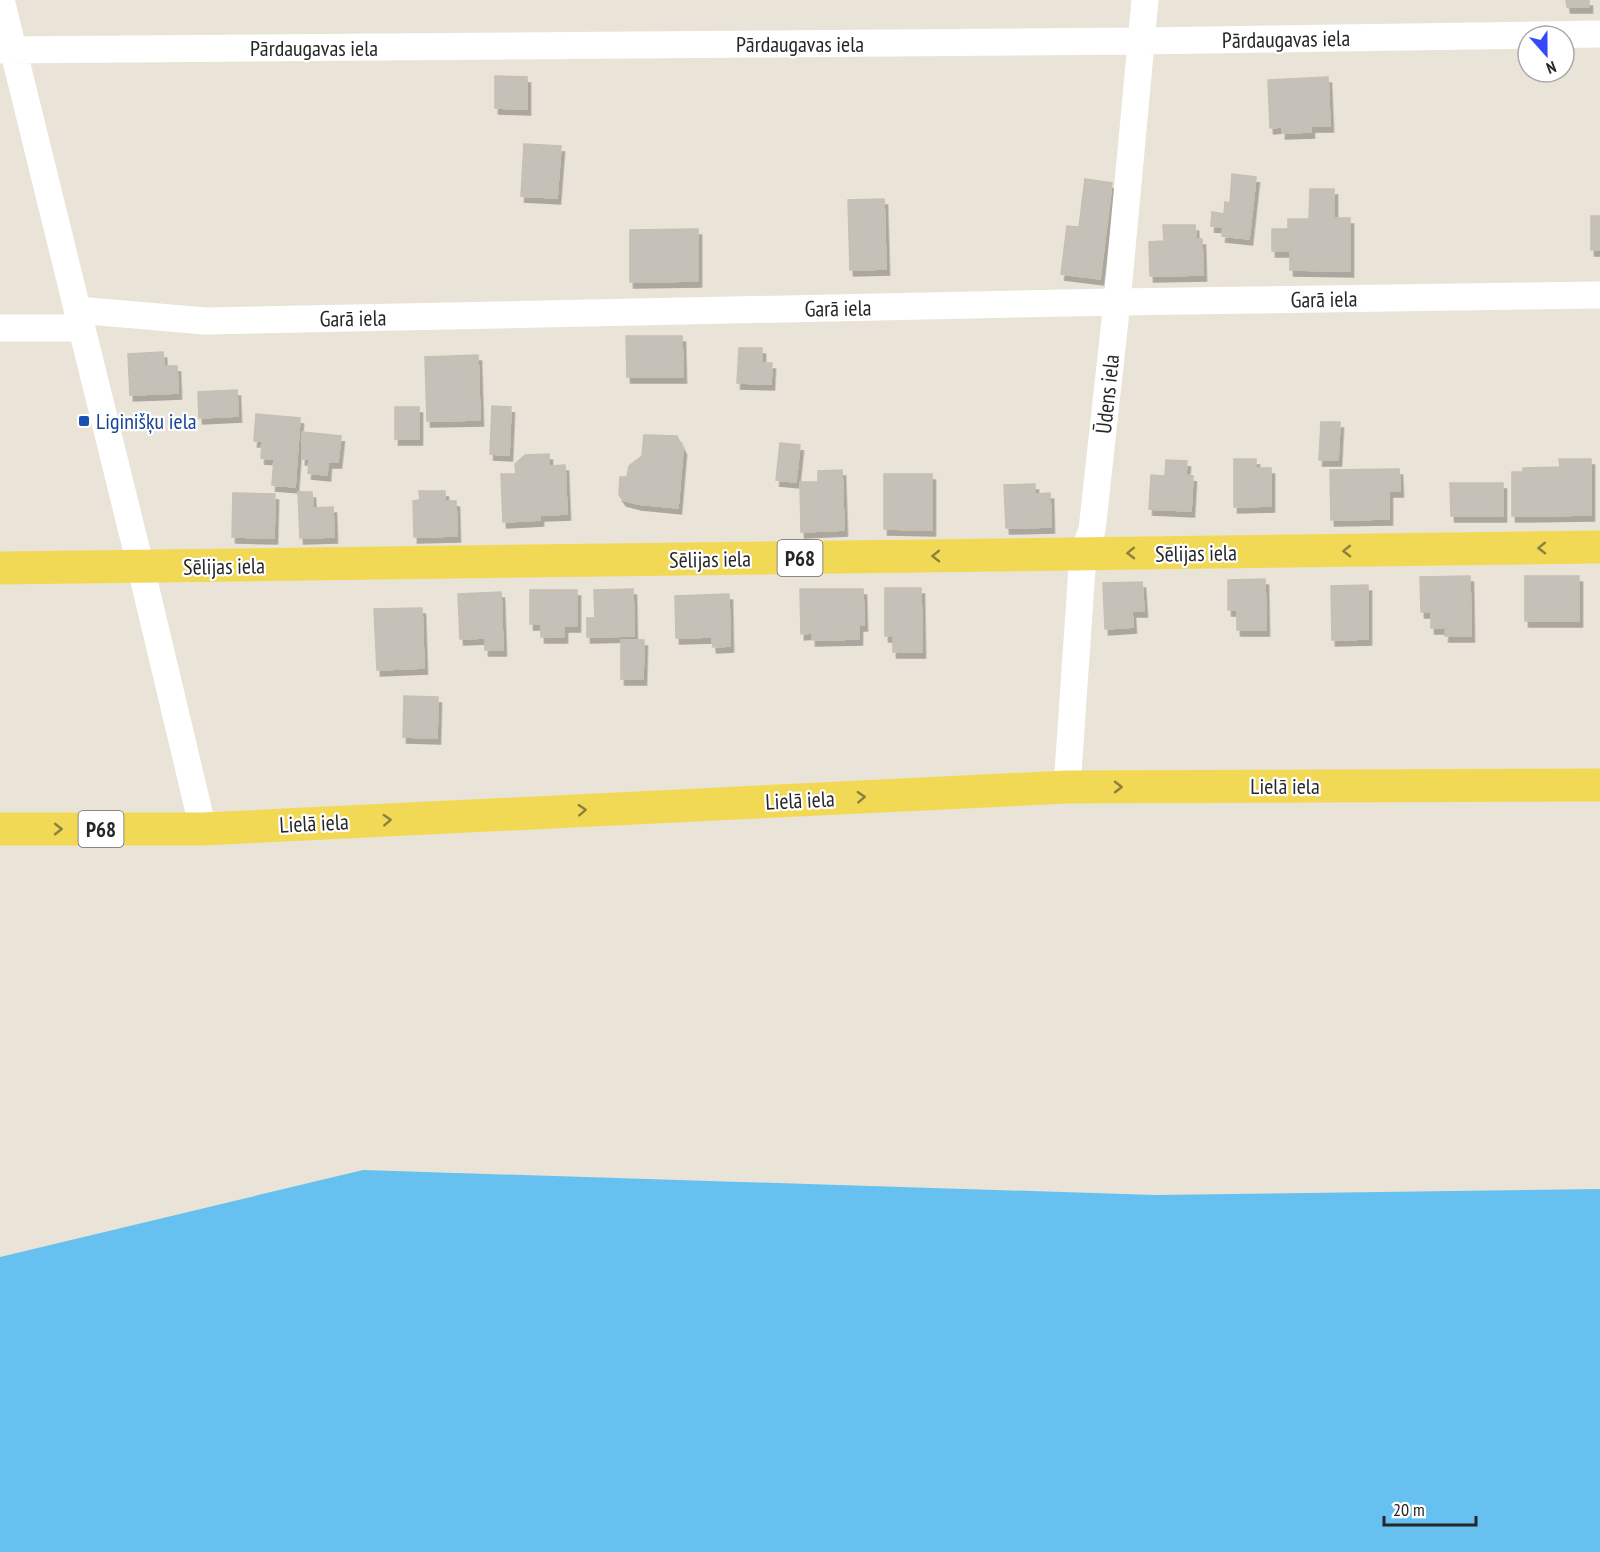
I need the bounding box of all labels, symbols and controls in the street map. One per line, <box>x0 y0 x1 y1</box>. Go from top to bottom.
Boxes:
street label: Pārdaugavas iela <box>1222 24 1350 54</box>
north arrow <box>1516 24 1576 84</box>
street label: Pārdaugavas iela <box>736 30 864 58</box>
street label: Pārdaugavas iela <box>250 34 378 62</box>
text: N <box>1544 57 1559 79</box>
street label: Garā iela <box>1290 284 1358 314</box>
street label: Garā iela <box>804 293 872 323</box>
street label: Garā iela <box>319 303 387 333</box>
street label: Ūdens iela <box>1089 353 1125 435</box>
place label: Liginišķu iela <box>96 407 197 435</box>
marker: Liginišķu iela <box>77 414 91 428</box>
street label: Sēlijas iela <box>1155 538 1237 568</box>
road number: P68 <box>778 540 822 576</box>
one-way arrow <box>1537 542 1546 554</box>
street label: Sēlijas iela <box>669 544 751 574</box>
one-way arrow <box>1342 544 1351 557</box>
one-way arrow <box>1126 547 1135 560</box>
one-way arrow <box>931 550 940 562</box>
street label: Sēlijas iela <box>183 551 265 581</box>
street label: Lielā iela <box>1250 772 1320 800</box>
one-way arrow <box>1114 781 1123 793</box>
street label: Lielā iela <box>765 784 835 816</box>
one-way arrow <box>856 790 865 803</box>
one-way arrow <box>578 804 587 817</box>
street label: Lielā iela <box>279 807 349 839</box>
road number: P68 <box>78 811 124 847</box>
one-way arrow <box>383 813 392 826</box>
one-way arrow <box>54 823 63 835</box>
scale bar <box>1384 1489 1476 1527</box>
text: 20 m <box>1393 1498 1425 1521</box>

